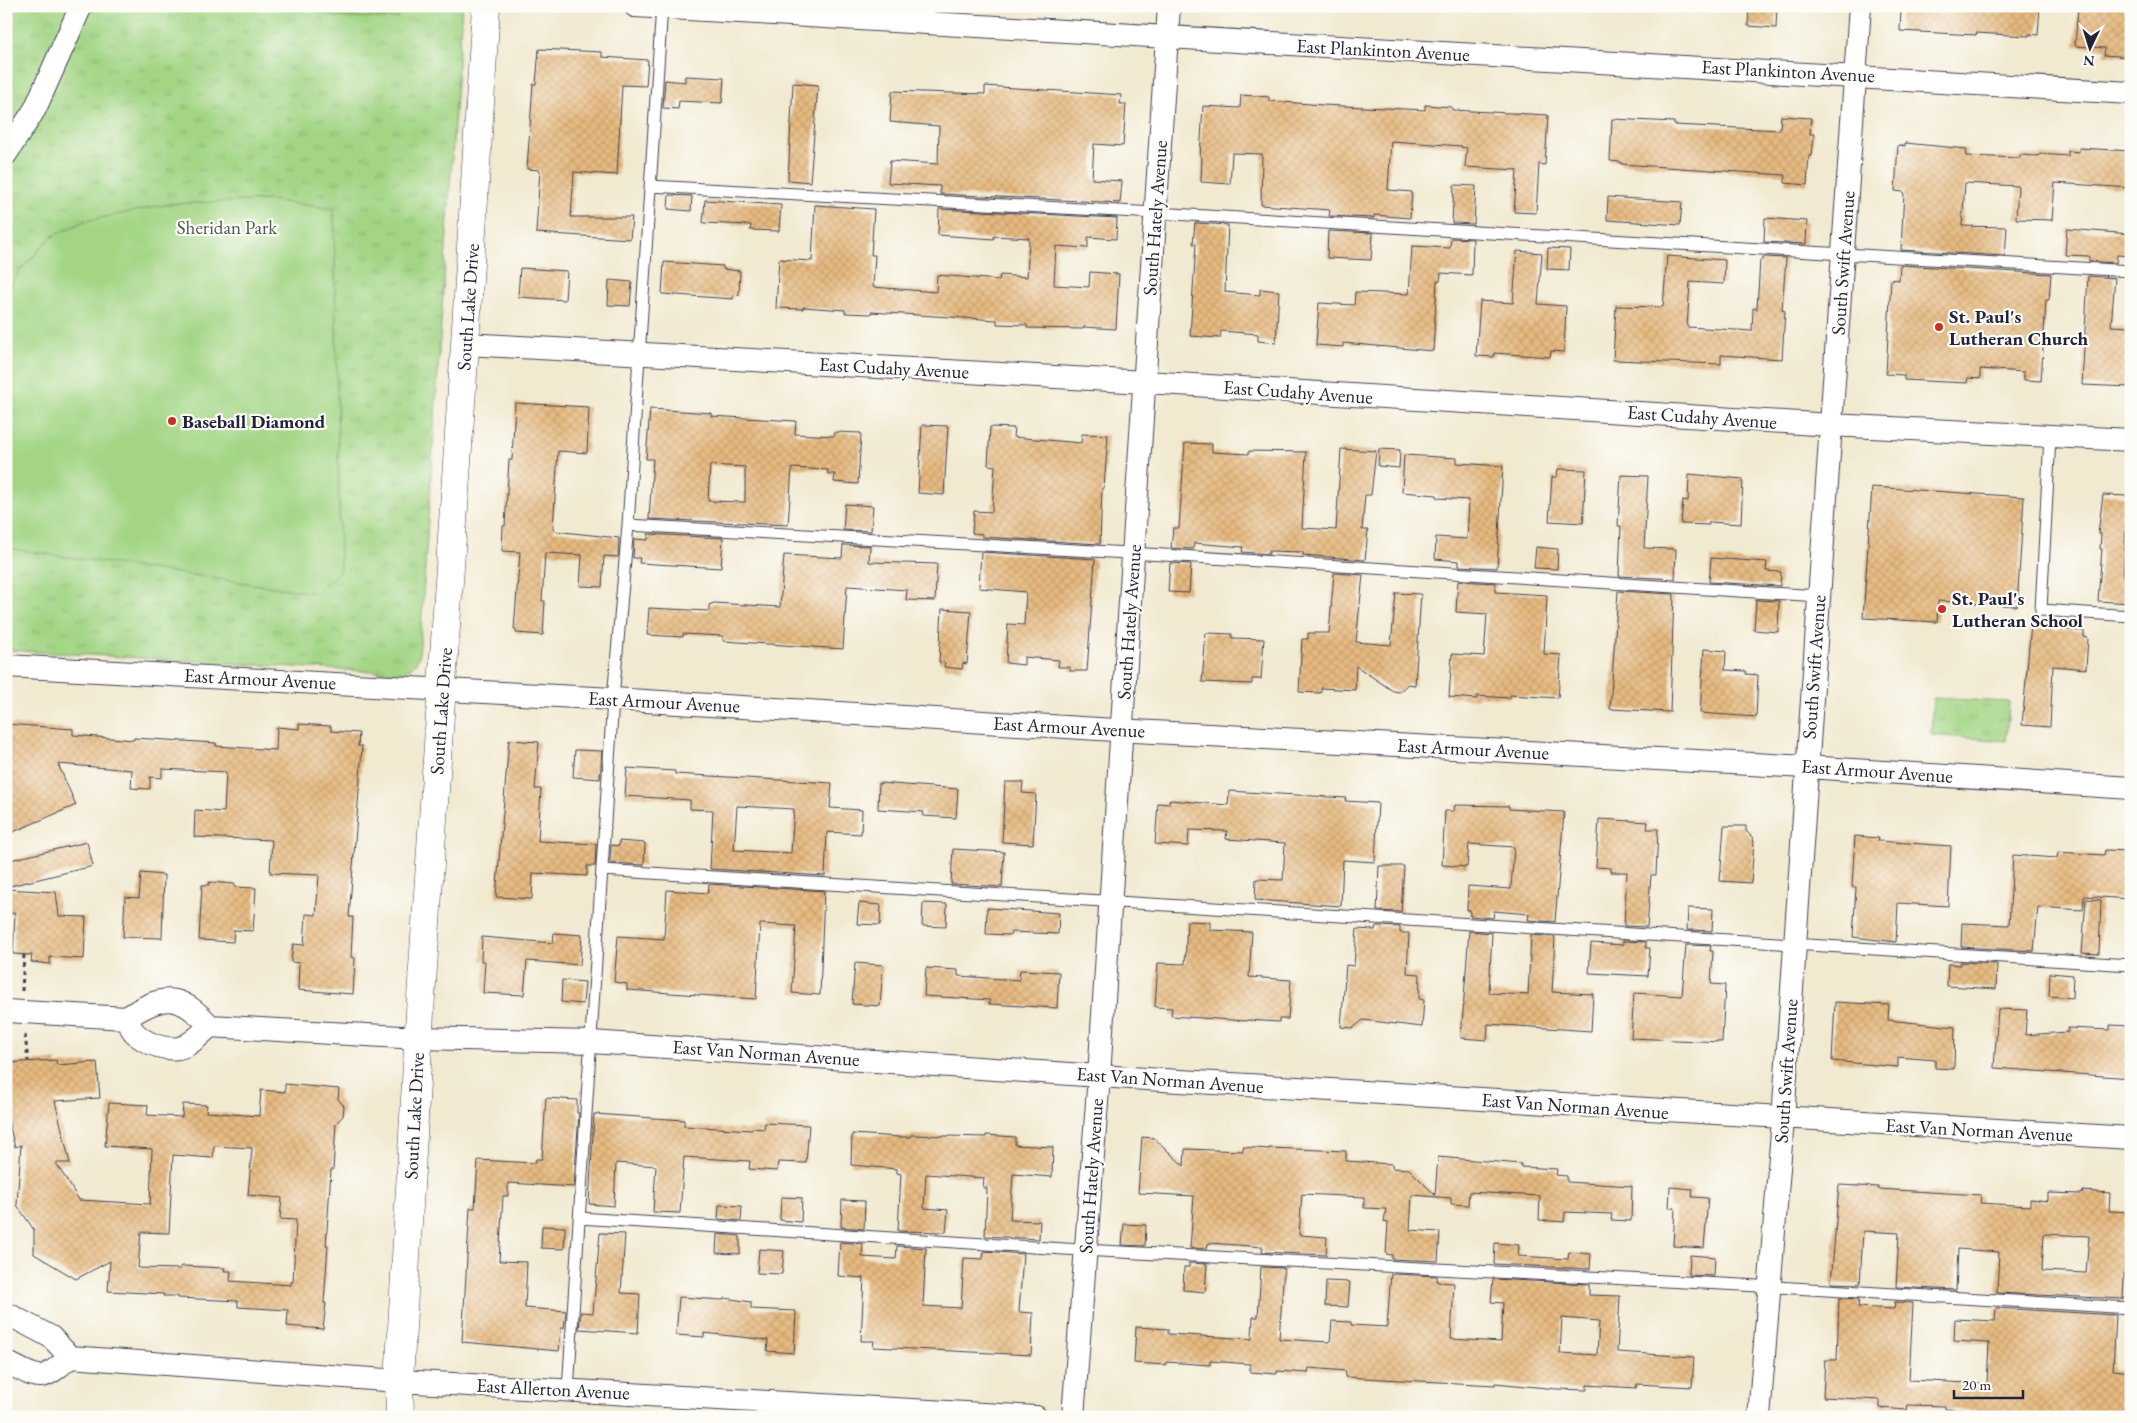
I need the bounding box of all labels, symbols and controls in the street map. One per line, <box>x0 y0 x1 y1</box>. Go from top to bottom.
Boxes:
north arrow <box>2064 22 2114 72</box>
street label: East Plankinton Avenue <box>1296 33 1470 67</box>
text: N <box>2082 52 2095 70</box>
street label: East Plankinton Avenue <box>1701 54 1875 88</box>
street label: South Hately Avenue <box>1137 140 1173 296</box>
street label: South Swift Avenue <box>1825 190 1861 336</box>
park label: Sheridan Park <box>177 215 278 240</box>
street label: South Lake Drive <box>451 243 485 371</box>
place label: St. Paul's Lutheran Church <box>1949 304 2089 351</box>
marker: St. Paul's Lutheran Church <box>1933 321 1945 333</box>
street label: East Cudahy Avenue <box>818 352 970 384</box>
street label: East Cudahy Avenue <box>1222 374 1374 410</box>
street label: East Cudahy Avenue <box>1626 399 1778 435</box>
place label: Baseball Diamond <box>182 409 326 434</box>
marker: Baseball Diamond <box>166 415 178 427</box>
street label: South Hately Avenue <box>1111 544 1147 700</box>
place label: St. Paul's Lutheran School <box>1952 586 2083 633</box>
street label: South Swift Avenue <box>1796 594 1832 740</box>
marker: St. Paul's Lutheran School <box>1936 603 1948 615</box>
street label: South Lake Drive <box>424 647 458 775</box>
street label: East Armour Avenue <box>183 663 337 695</box>
street label: East Armour Avenue <box>587 686 741 718</box>
street label: East Armour Avenue <box>992 711 1146 743</box>
street label: East Armour Avenue <box>1396 733 1550 765</box>
street label: East Armour Avenue <box>1800 753 1954 789</box>
street label: South Swift Avenue <box>1768 998 1804 1144</box>
street label: East Van Norman Avenue <box>672 1034 860 1072</box>
street label: South Lake Drive <box>398 1052 430 1180</box>
street label: East Van Norman Avenue <box>1076 1061 1264 1099</box>
street label: East Van Norman Avenue <box>1481 1087 1669 1125</box>
street label: South Hately Avenue <box>1073 1098 1109 1254</box>
street label: East Van Norman Avenue <box>1885 1113 2073 1147</box>
scale bar <box>1954 1368 2023 1400</box>
street label: East Allerton Avenue <box>476 1373 630 1405</box>
text: 20 m <box>1962 1375 1991 1394</box>

